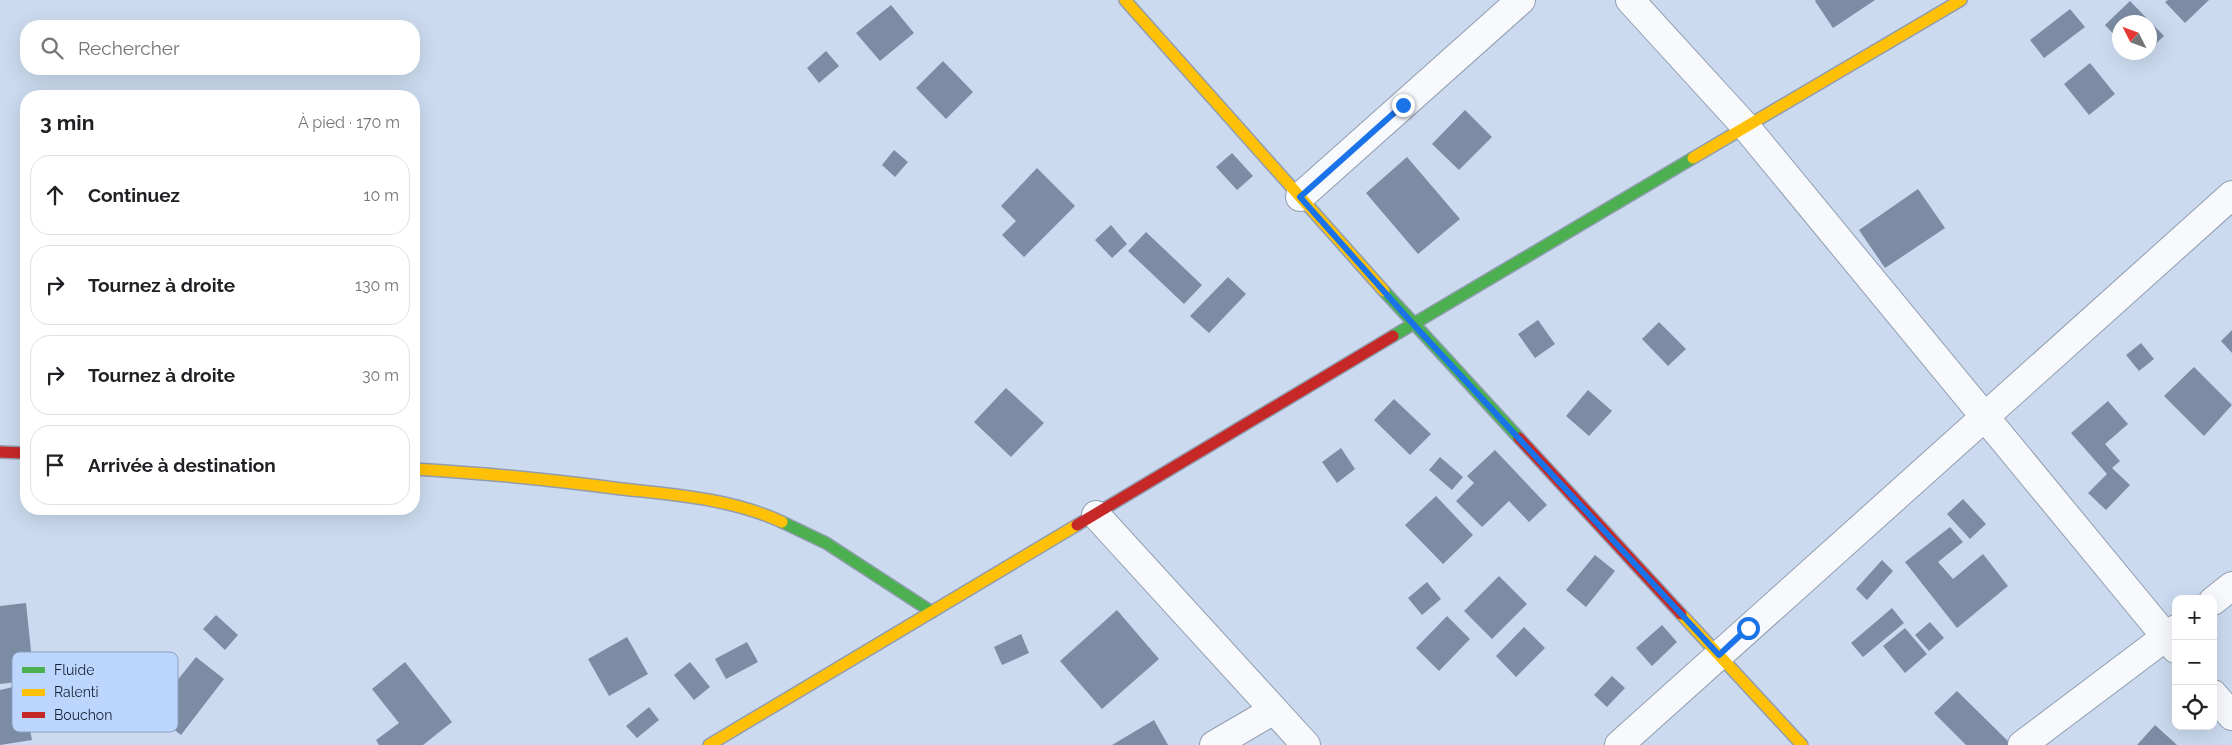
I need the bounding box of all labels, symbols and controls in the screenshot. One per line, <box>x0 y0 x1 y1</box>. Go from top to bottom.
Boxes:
north arrow <box>2112 15 2157 60</box>
search box <box>20 20 420 75</box>
icon: search <box>38 34 66 62</box>
text: Rechercher <box>78 37 180 59</box>
route end <box>1392 94 1415 117</box>
text: 3 min <box>40 110 94 135</box>
text: À pied · 170 m <box>298 113 400 132</box>
icon: ahead <box>41 181 69 209</box>
text: Continuez <box>88 184 180 206</box>
text: 10 m <box>364 186 399 205</box>
icon: right <box>41 271 69 299</box>
text: Tournez à droite <box>88 274 235 296</box>
text: 130 m <box>355 276 399 295</box>
icon: right <box>41 361 69 389</box>
text: Tournez à droite <box>88 364 235 386</box>
text: 30 m <box>362 366 399 385</box>
icon: arrive <box>41 451 69 479</box>
text: Arrivée à destination <box>88 454 276 476</box>
map controls <box>2172 595 2217 730</box>
button: + <box>2172 595 2217 640</box>
route start <box>1737 617 1760 640</box>
button: − <box>2172 640 2217 685</box>
legend <box>12 652 178 732</box>
text: Fluide <box>54 662 94 678</box>
text: Ralenti <box>54 684 99 700</box>
button: locate <box>2172 685 2217 730</box>
text: Bouchon <box>54 707 112 723</box>

